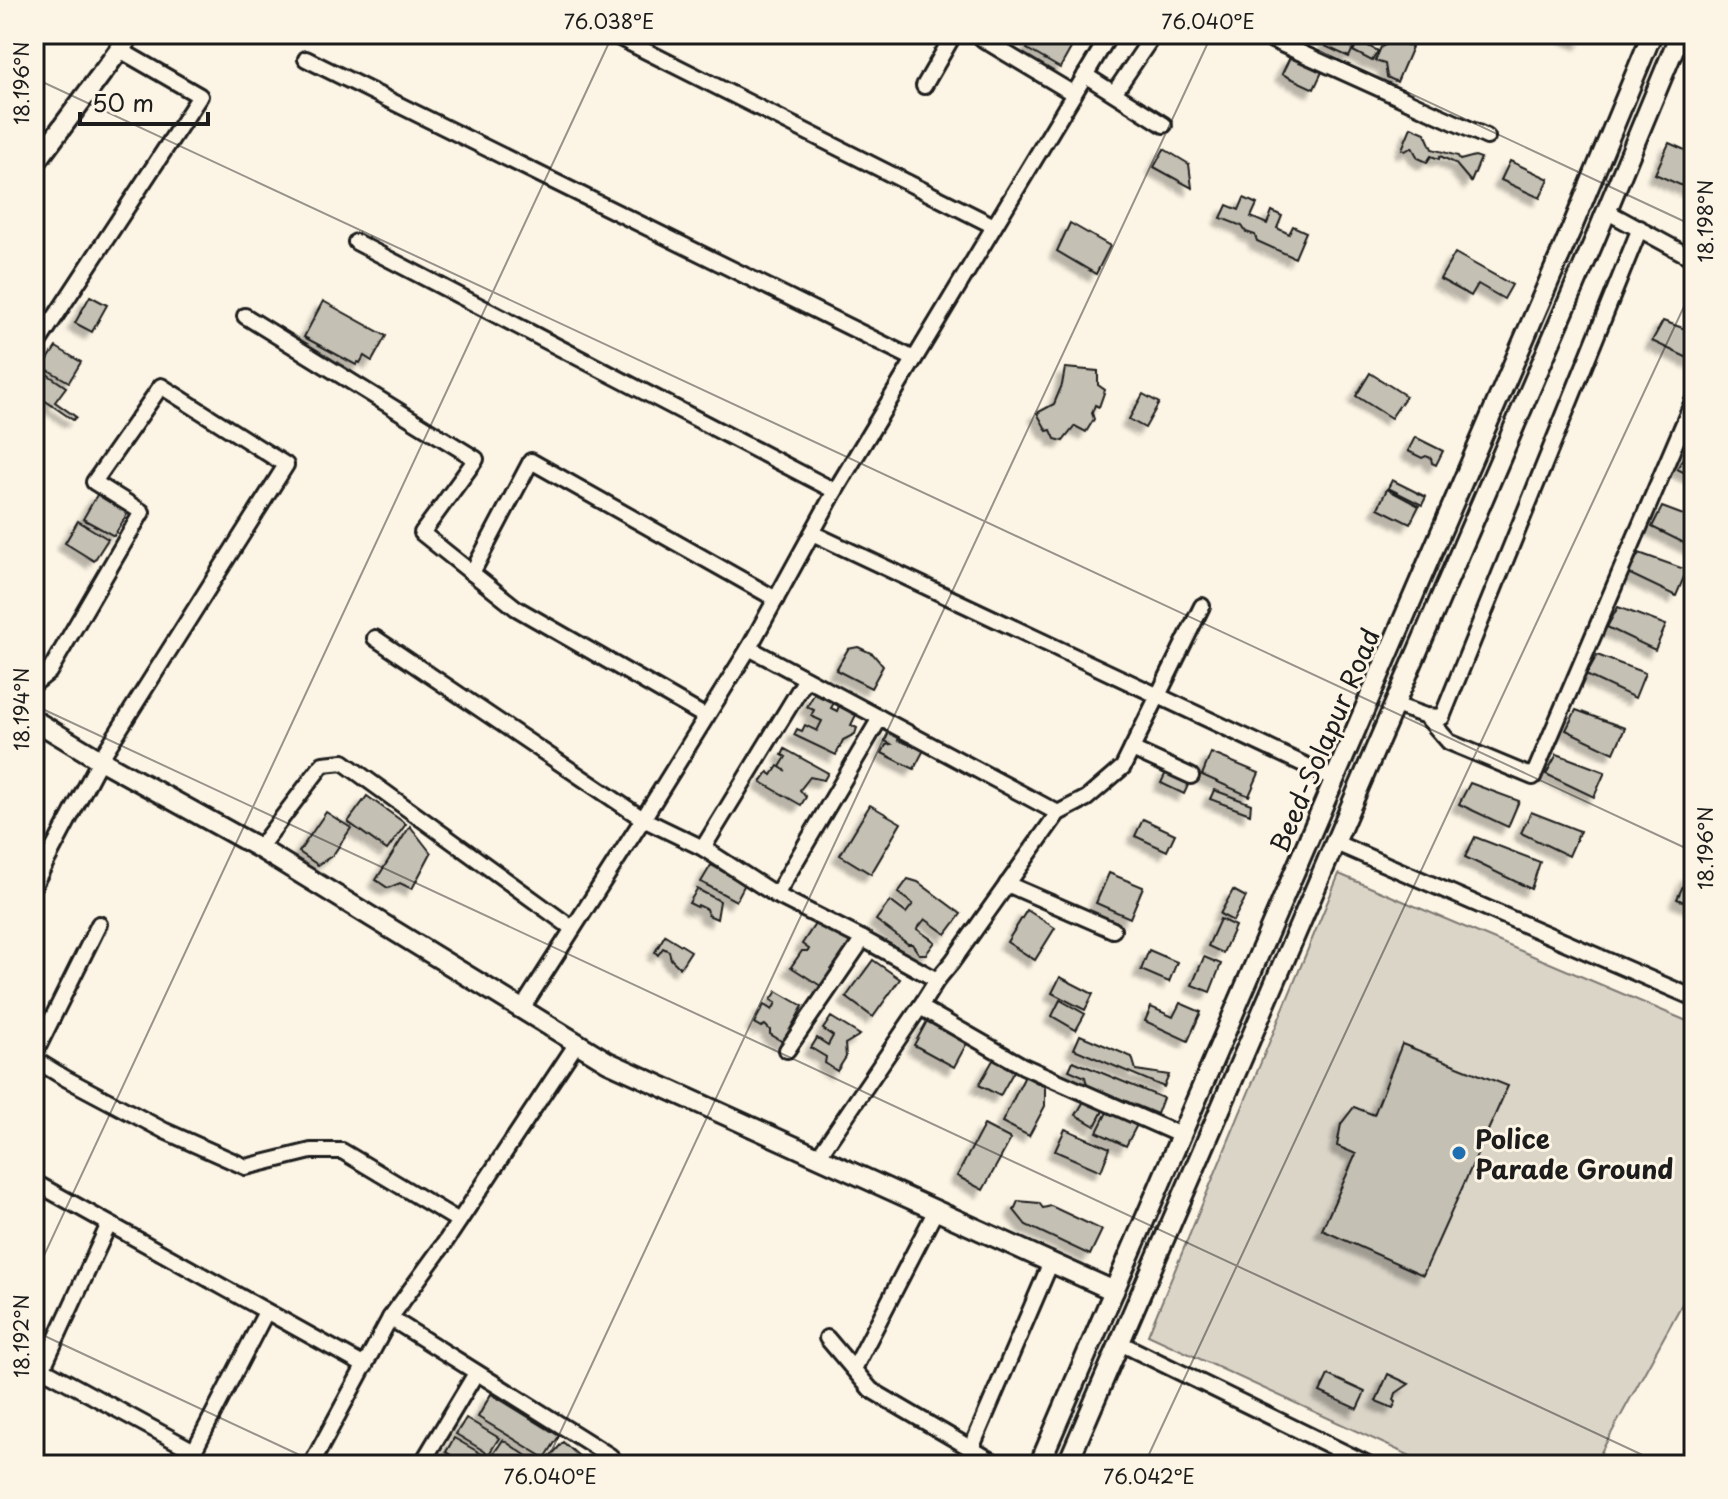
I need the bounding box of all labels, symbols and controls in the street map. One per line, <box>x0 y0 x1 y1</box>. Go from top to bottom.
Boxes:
text: 76.038°E <box>564 6 654 36</box>
text: 76.040°E <box>1161 6 1255 36</box>
text: 18.196°N <box>6 41 36 125</box>
scale bar <box>80 76 208 126</box>
text: 50 m <box>92 84 154 120</box>
text: 18.198°N <box>1690 180 1720 262</box>
street label: Beed-Solapur Road <box>1259 622 1389 858</box>
text: 18.194°N <box>6 667 36 751</box>
text: 18.196°N <box>1690 806 1720 890</box>
place label: Police Parade Ground <box>1475 1119 1673 1188</box>
marker: Police Parade Ground <box>1450 1144 1468 1162</box>
text: 18.192°N <box>6 1294 36 1378</box>
text: 76.040°E <box>503 1461 597 1491</box>
text: 76.042°E <box>1103 1461 1195 1491</box>

